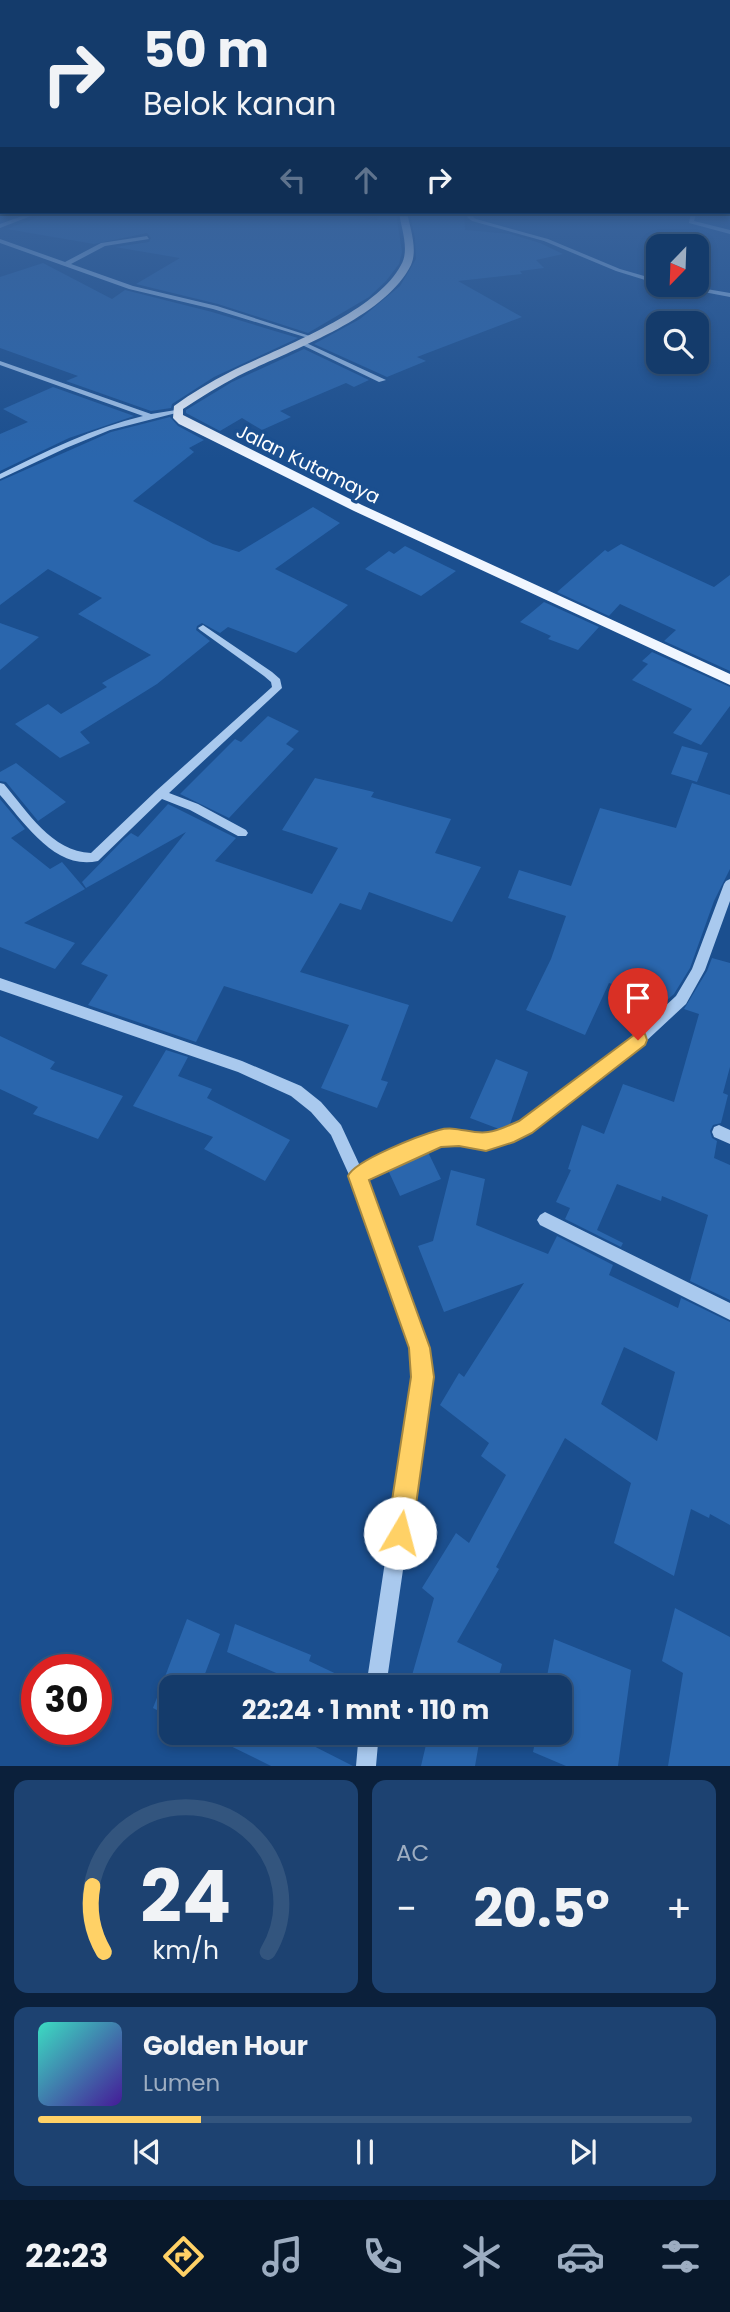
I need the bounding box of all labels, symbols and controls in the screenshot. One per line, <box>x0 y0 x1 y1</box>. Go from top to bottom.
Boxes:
text: 50 m <box>143 16 269 84</box>
icon: right <box>28 28 119 119</box>
text: Belok kanan <box>143 81 337 126</box>
icon: left <box>274 161 312 199</box>
icon: ahead <box>347 161 385 199</box>
icon: right <box>420 161 458 199</box>
north arrow <box>646 234 709 298</box>
map controls <box>646 234 709 374</box>
button: search <box>646 311 709 374</box>
street label: Jalan Kutamaya <box>232 417 384 511</box>
pin <box>608 968 668 1040</box>
icon: arrive <box>619 979 657 1017</box>
position arrow <box>363 1496 437 1570</box>
speed limit sign: 30 <box>21 1654 112 1745</box>
text: 22:24 · 1 mnt · 110 m <box>242 1692 489 1728</box>
text: AC <box>396 1837 429 1869</box>
text: 24 <box>141 1847 231 1948</box>
text: 20.5° <box>473 1872 610 1945</box>
text: − <box>396 1882 417 1935</box>
text: + <box>666 1882 692 1935</box>
text: km/h <box>153 1933 219 1968</box>
text: Golden Hour <box>143 2028 308 2064</box>
text: Lumen <box>143 2067 220 2099</box>
icon: previous <box>128 2133 166 2171</box>
icon: pause <box>346 2133 384 2171</box>
icon: next <box>564 2133 602 2171</box>
icon: directions <box>159 2232 208 2281</box>
icon: music <box>258 2232 307 2281</box>
icon: phone <box>358 2232 407 2281</box>
icon: climate <box>457 2232 506 2281</box>
icon: car <box>556 2232 605 2281</box>
icon: filters <box>656 2232 705 2281</box>
text: 22:23 <box>25 2233 108 2278</box>

